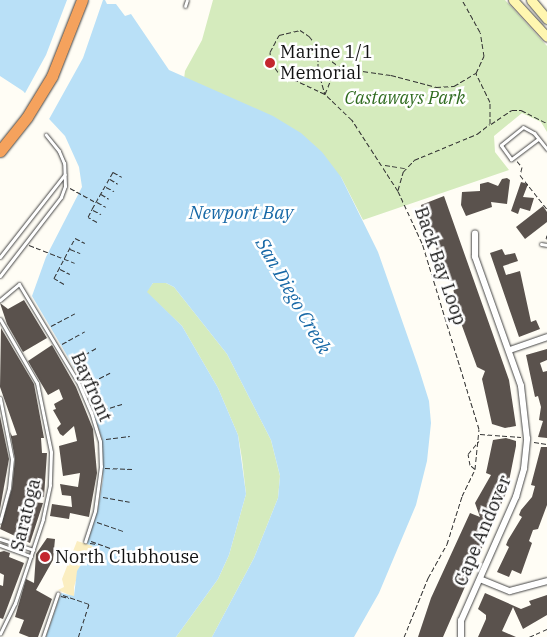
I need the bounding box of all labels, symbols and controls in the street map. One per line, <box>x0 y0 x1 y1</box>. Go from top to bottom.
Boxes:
place label: Marine 1/1 Memorial <box>280 42 373 84</box>
marker: Marine 1/1 Memorial <box>264 57 276 69</box>
park label: Castaways Park <box>345 87 465 109</box>
water label: Newport Bay <box>189 202 293 224</box>
street label: Back Bay Loop <box>410 204 470 328</box>
water label: San Diego Creek <box>250 234 336 358</box>
street label: Bayfront <box>66 349 116 425</box>
street label: Cape Andover <box>450 472 516 590</box>
street label: Saratoga <box>7 476 45 554</box>
place label: North Clubhouse <box>55 546 199 568</box>
marker: North Clubhouse <box>39 551 51 563</box>

